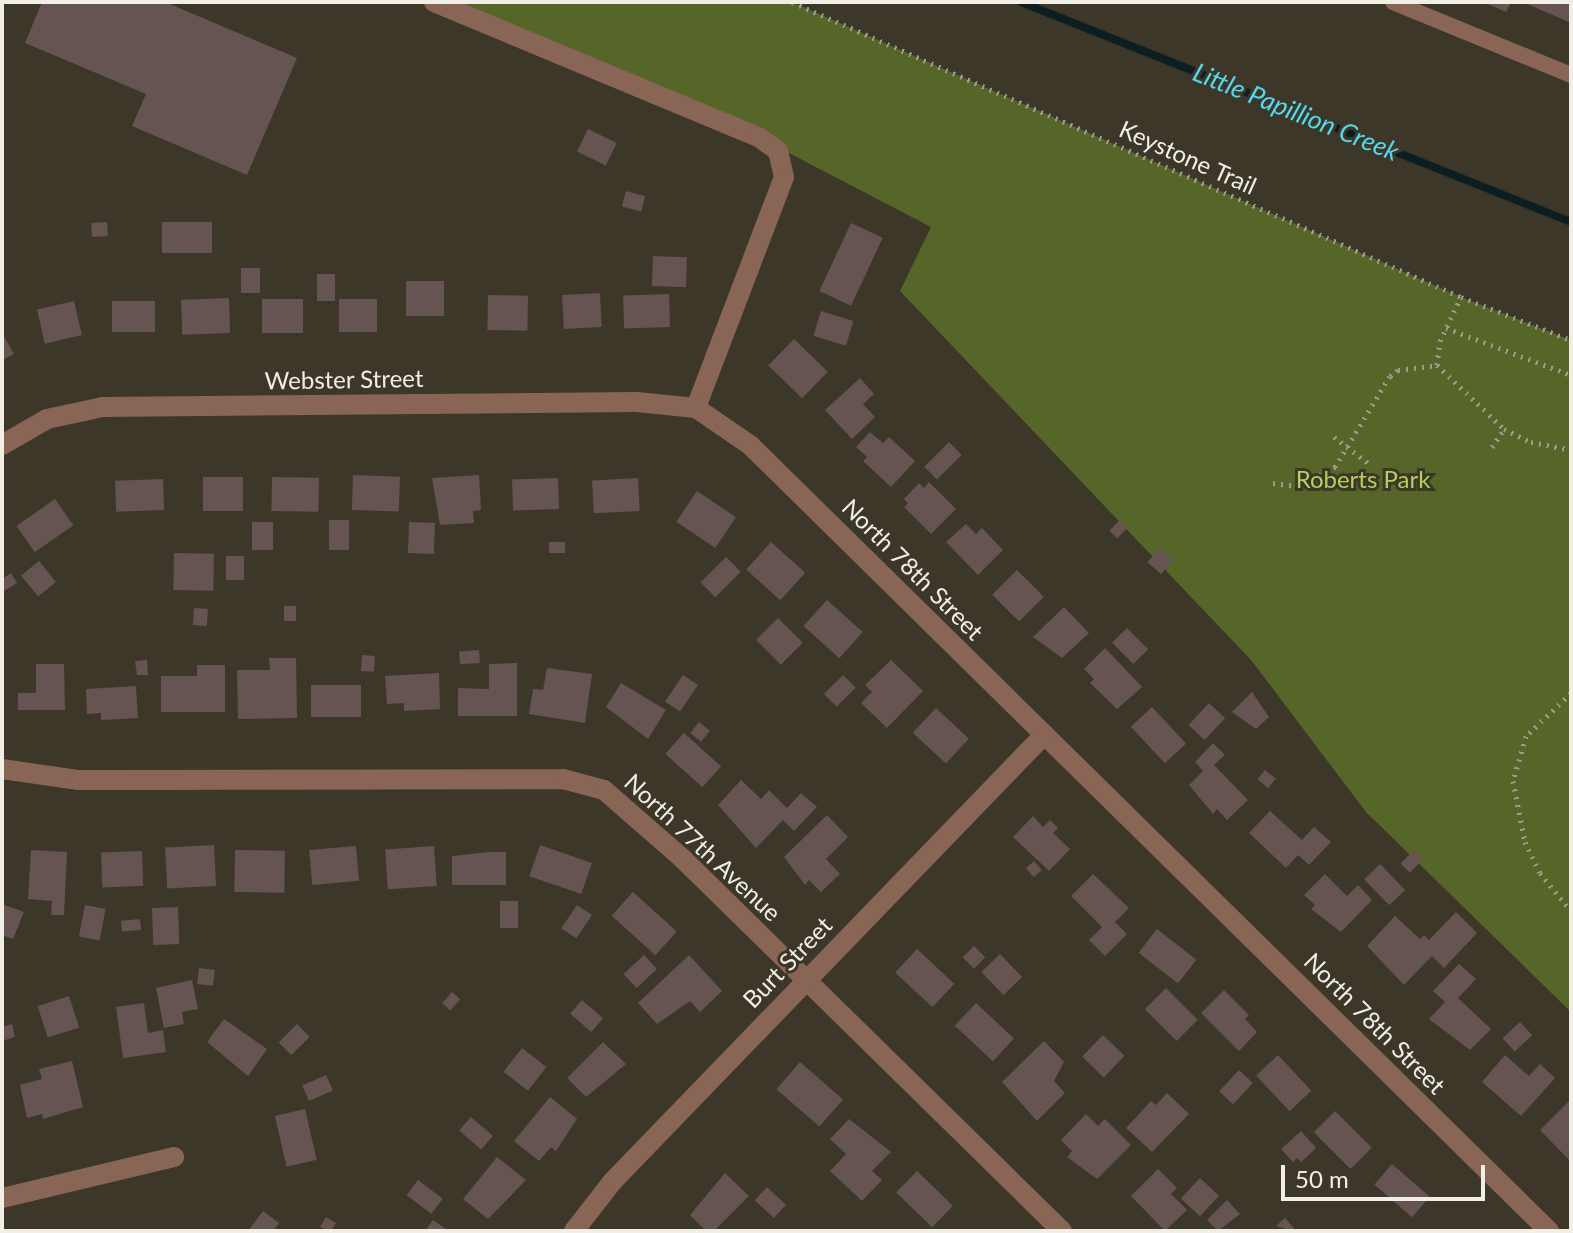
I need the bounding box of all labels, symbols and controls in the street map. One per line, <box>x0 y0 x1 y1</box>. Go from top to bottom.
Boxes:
water label: Little Papillion Creek <box>1189 57 1403 167</box>
street label: Keystone Trail <box>1115 114 1261 200</box>
street label: Webster Street <box>264 363 424 395</box>
park label: Roberts Park <box>1296 465 1430 493</box>
street label: North 78th Street <box>836 492 990 646</box>
street label: North 77th Avenue <box>619 767 787 927</box>
street label: Burt Street <box>737 911 837 1013</box>
street label: North 78th Street <box>1298 946 1452 1100</box>
scale bar <box>1285 1149 1489 1199</box>
text: 50 m <box>1295 1164 1349 1193</box>

